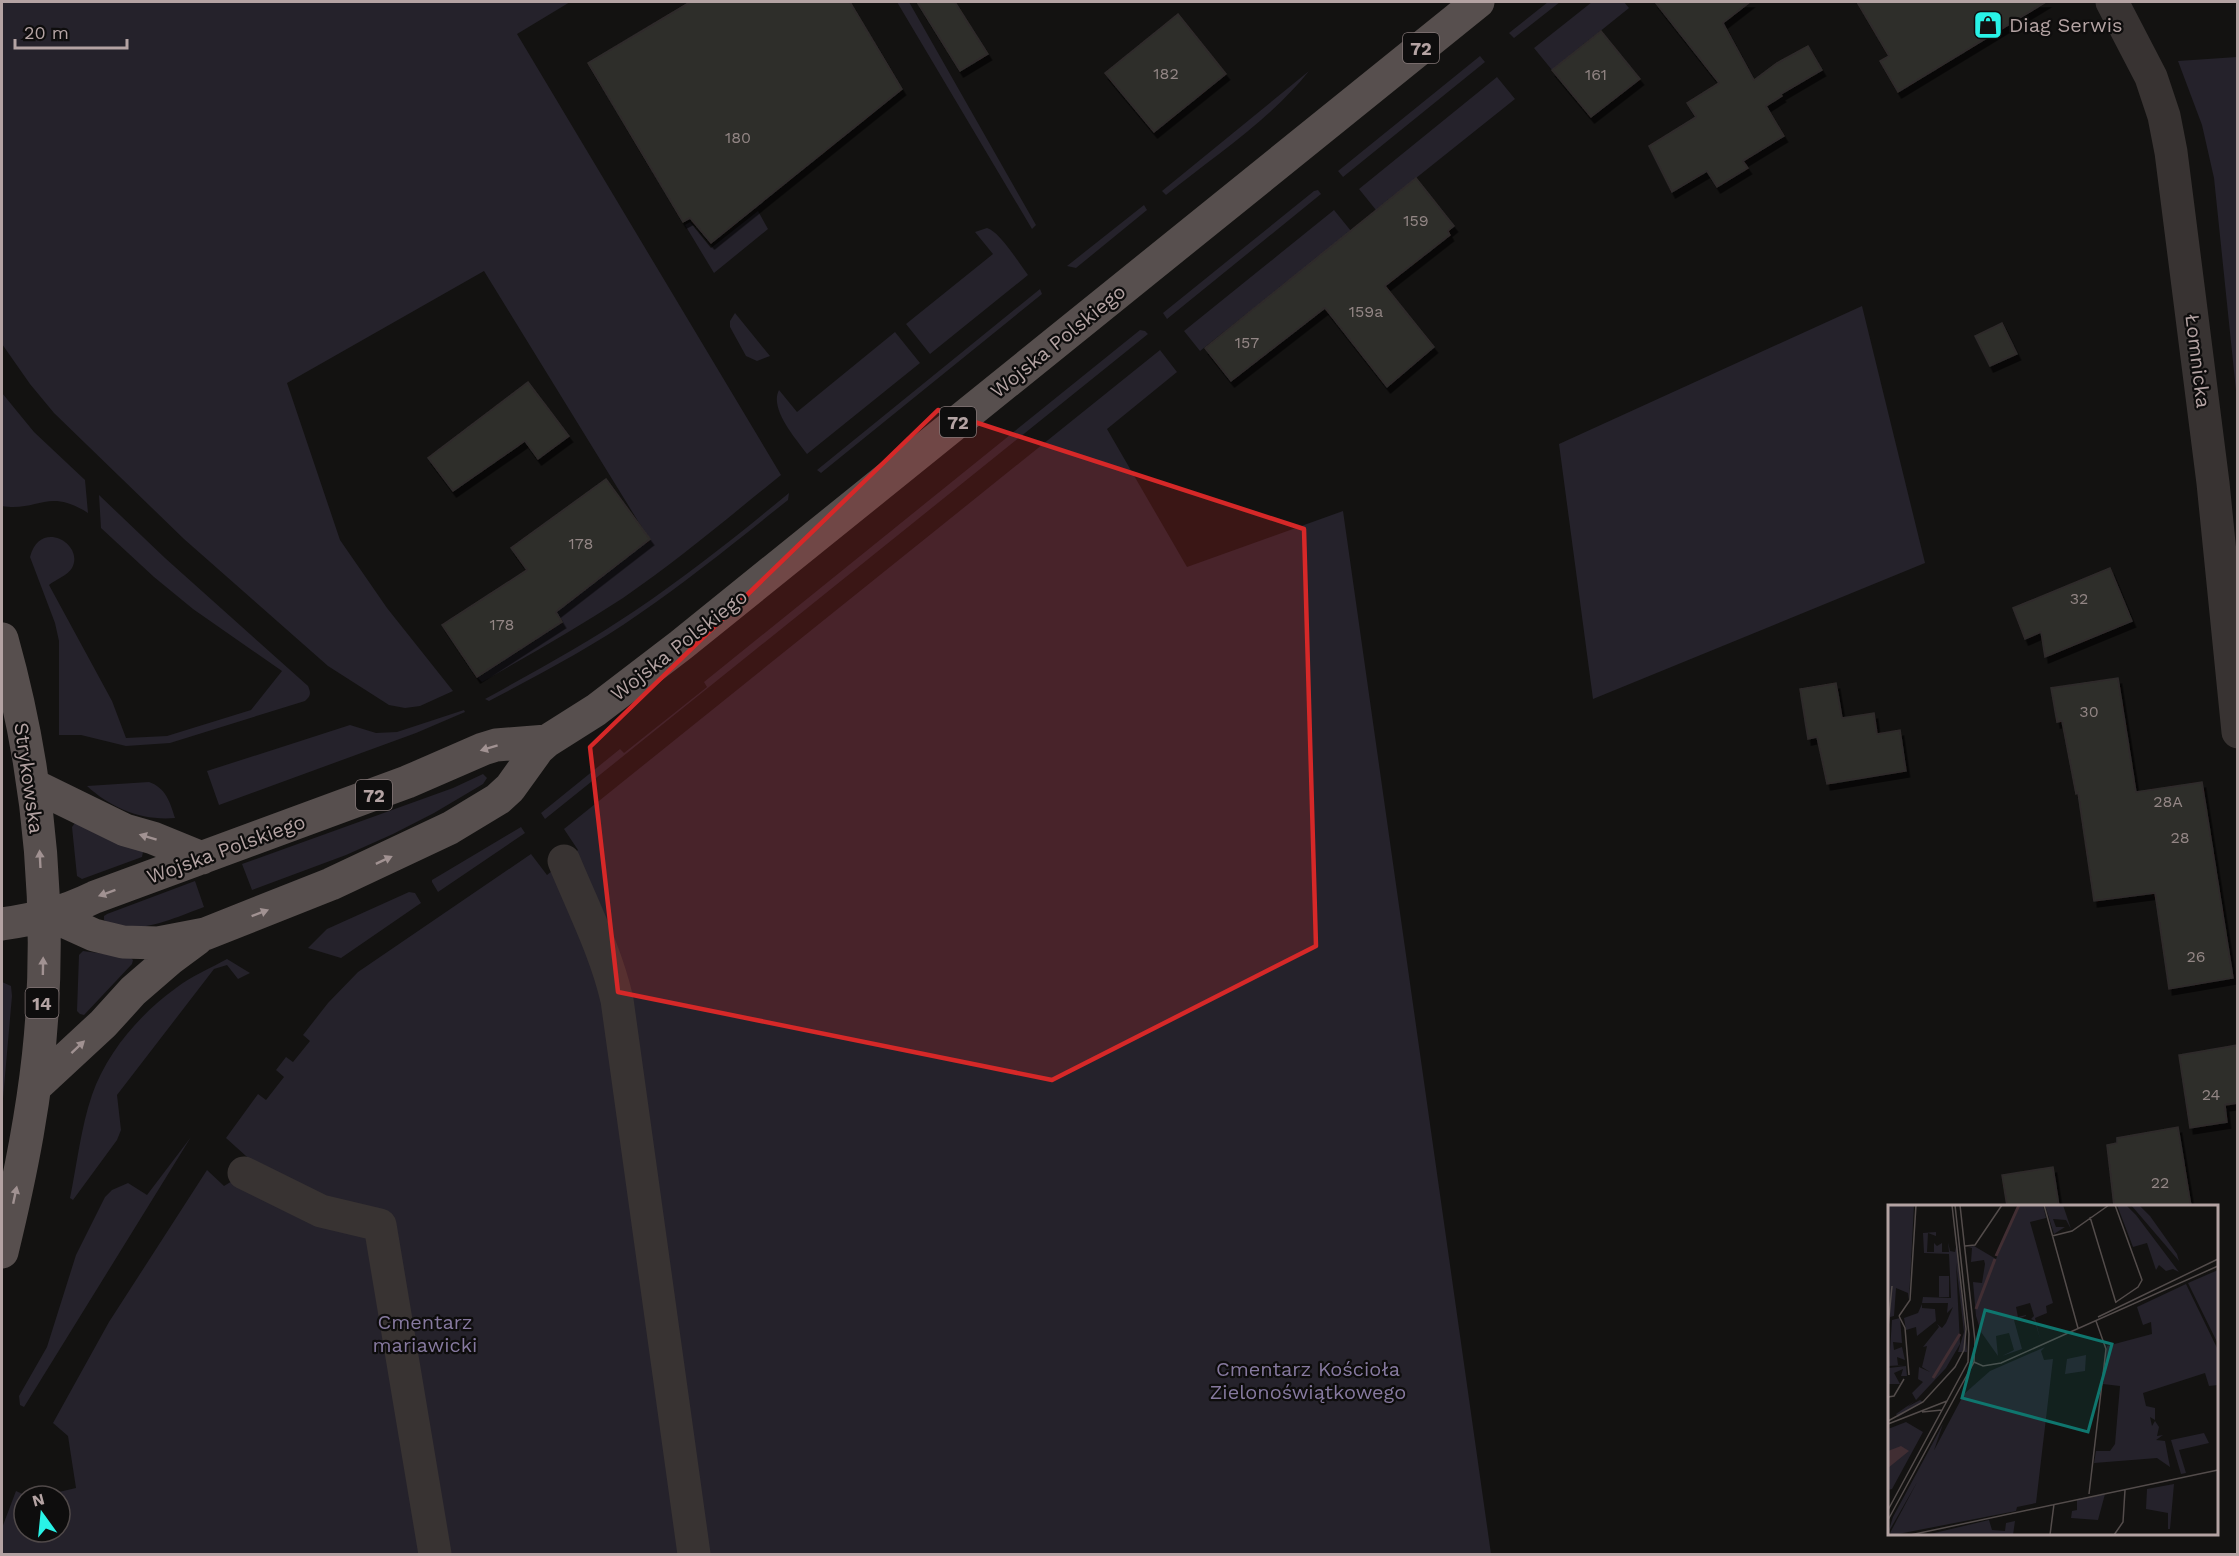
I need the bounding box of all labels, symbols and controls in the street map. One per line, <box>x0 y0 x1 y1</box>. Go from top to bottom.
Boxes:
shop icon: Diag Serwis <box>1972 9 2004 41</box>
scale bar <box>15 12 128 50</box>
place label: Diag Serwis <box>2009 13 2123 37</box>
text: 20 m <box>24 22 69 43</box>
road number: 72 <box>1403 33 1439 63</box>
house number: 182 <box>1153 64 1179 83</box>
house number: 161 <box>1585 65 1607 84</box>
house number: 180 <box>725 128 751 147</box>
house number: 159 <box>1403 211 1429 230</box>
street label: Wojska Polskiego <box>986 279 1130 403</box>
house number: 159a <box>1349 302 1383 321</box>
street label: Łomnicka <box>2180 313 2216 409</box>
house number: 157 <box>1235 333 1259 352</box>
road number: 72 <box>940 407 976 437</box>
house number: 178 <box>569 534 593 553</box>
street label: Wojska Polskiego <box>606 584 752 706</box>
house number: 32 <box>2070 589 2088 608</box>
house number: 178 <box>490 615 514 634</box>
house number: 30 <box>2079 702 2099 721</box>
street label: Strykowska <box>9 721 49 835</box>
one-way arrow <box>480 744 498 753</box>
road number: 72 <box>356 780 392 810</box>
house number: 28A <box>2153 792 2183 811</box>
street label: Wojska Polskiego <box>144 809 308 889</box>
house number: 28 <box>2170 828 2190 847</box>
one-way arrow <box>138 832 156 841</box>
one-way arrow <box>35 850 44 869</box>
one-way arrow <box>376 855 393 864</box>
one-way arrow <box>98 888 116 898</box>
one-way arrow <box>251 908 269 917</box>
house number: 26 <box>2186 947 2206 966</box>
one-way arrow <box>38 956 48 975</box>
road number: 14 <box>26 988 58 1018</box>
one-way arrow <box>70 1040 85 1054</box>
house number: 24 <box>2202 1085 2221 1104</box>
house number: 22 <box>2151 1173 2169 1192</box>
one-way arrow <box>11 1185 20 1204</box>
inset map <box>1888 1205 2218 1535</box>
park label: Cmentarz mariawicki <box>373 1310 477 1357</box>
park label: Cmentarz Kościoła Zielonoświątkowego <box>1210 1357 1406 1404</box>
north arrow <box>12 1484 72 1544</box>
text: N <box>30 1489 46 1511</box>

